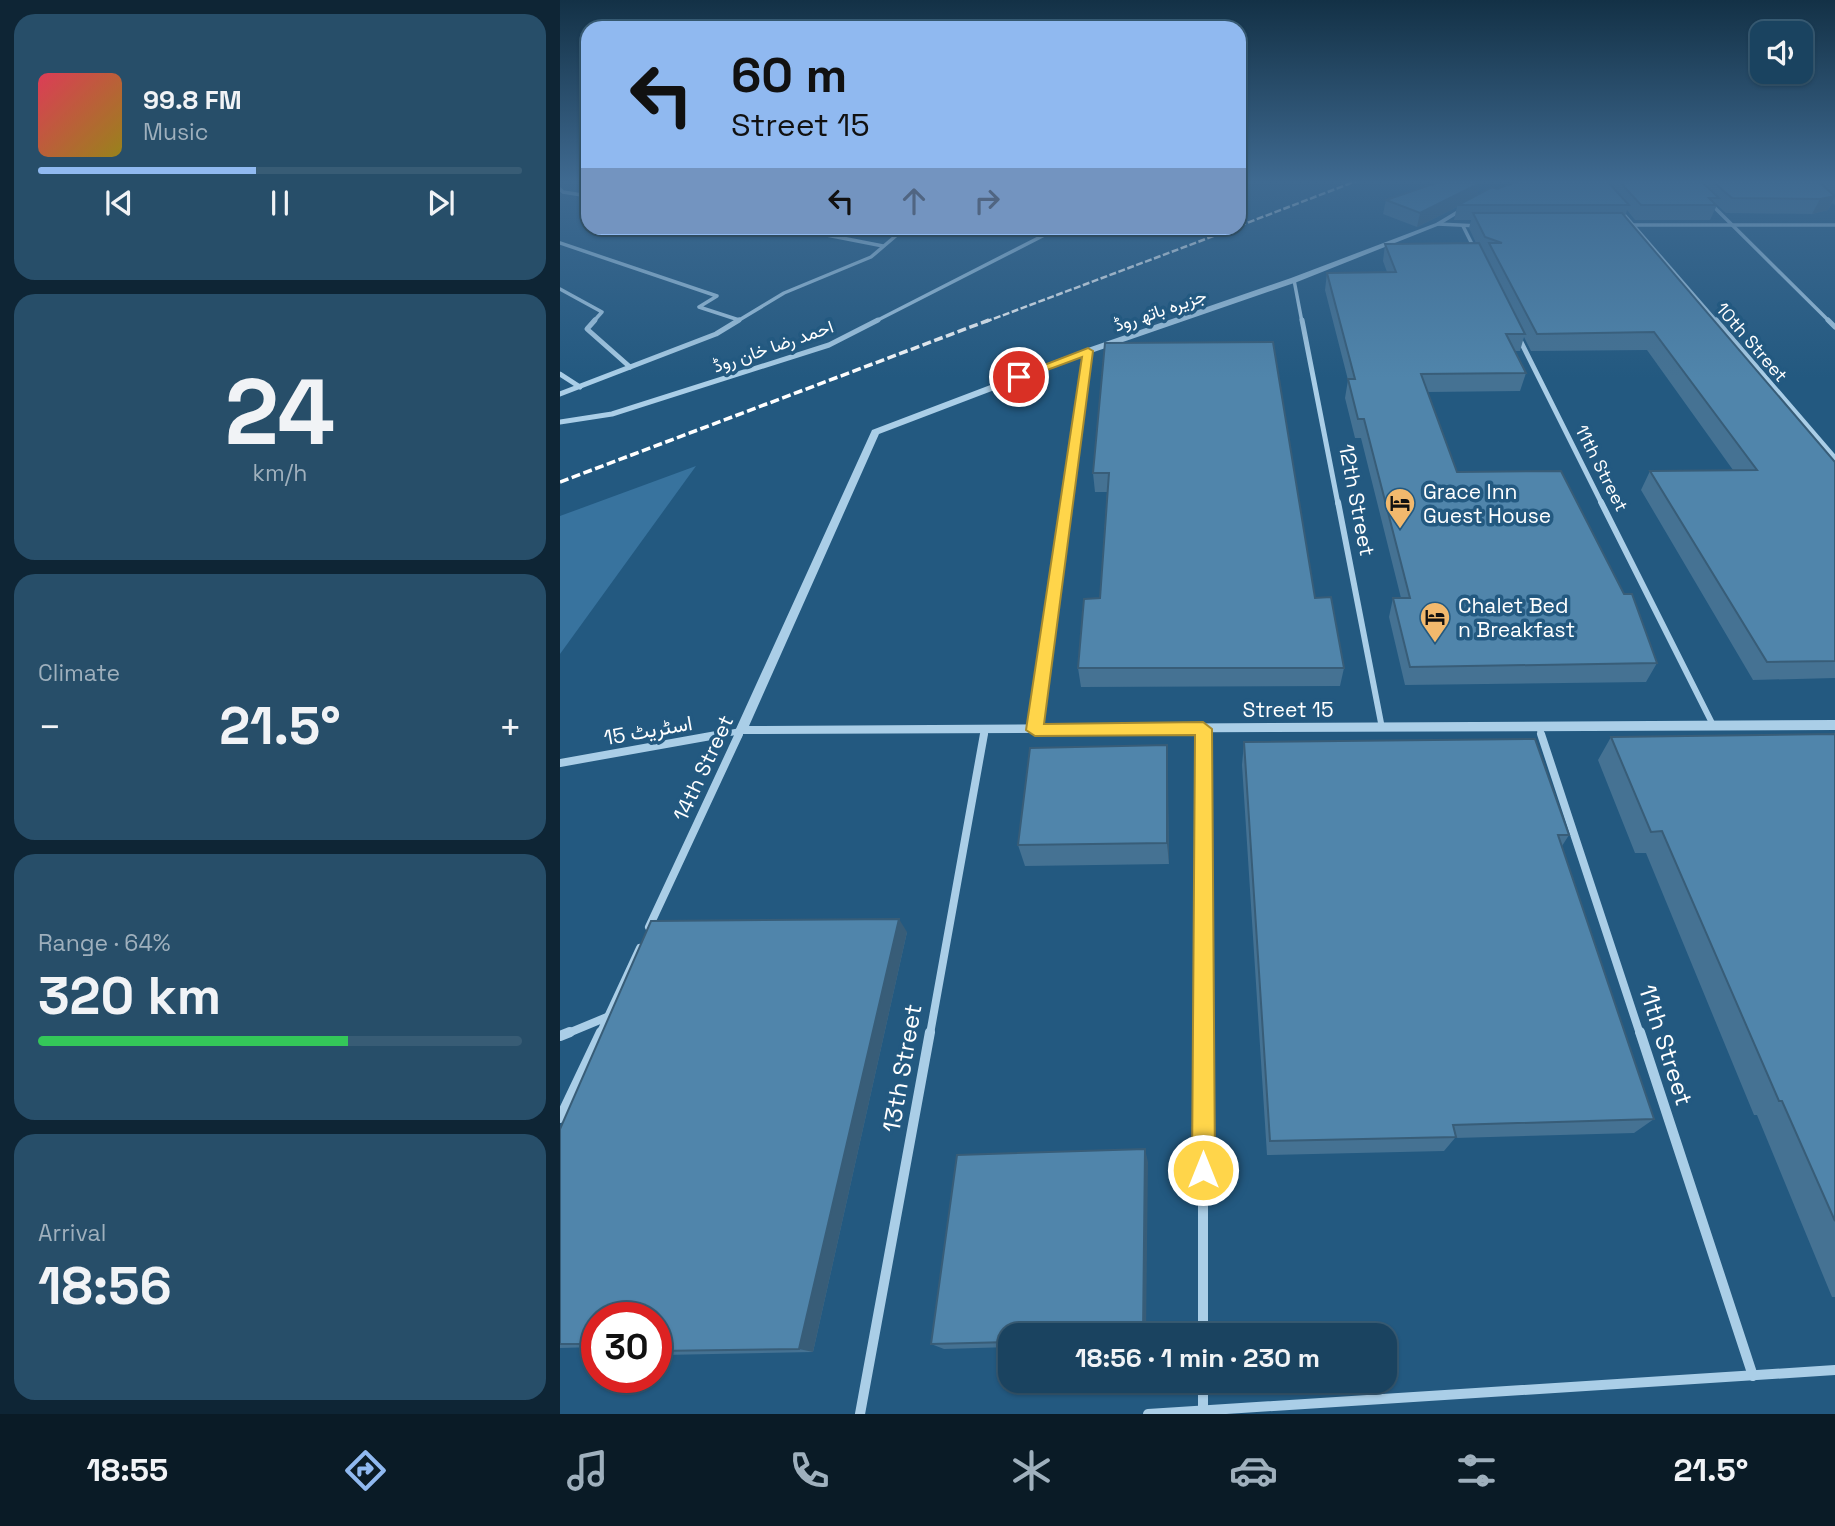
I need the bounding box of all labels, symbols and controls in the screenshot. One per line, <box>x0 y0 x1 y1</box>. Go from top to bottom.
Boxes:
map controls <box>1750 21 1813 84</box>
button: sound <box>1750 21 1813 84</box>
text: 60 m <box>731 44 847 106</box>
icon: left <box>616 49 707 140</box>
text: 99.8 FM <box>143 83 242 117</box>
text: Street 15 <box>731 105 870 145</box>
text: Music <box>143 117 208 147</box>
icon: left <box>822 182 860 220</box>
icon: ahead <box>895 182 933 220</box>
icon: right <box>968 182 1006 220</box>
icon: previous <box>100 184 138 222</box>
icon: pause <box>261 184 299 222</box>
icon: next <box>422 184 460 222</box>
street label: جزیرہ باتھ روڈ <box>1111 283 1209 337</box>
street label: 10th Street <box>1711 297 1793 387</box>
street label: احمد رضا خان روڈ <box>710 315 836 377</box>
pin <box>989 347 1049 407</box>
text: 24 <box>225 354 335 471</box>
icon: arrive <box>1000 358 1038 396</box>
street label: 11th Street <box>1570 421 1634 515</box>
street label: 12th Street <box>1333 442 1381 558</box>
text: km/h <box>253 458 307 488</box>
place label: Grace Inn Guest House <box>1423 478 1551 529</box>
hotel icon: Grace Inn Guest House <box>1383 486 1417 530</box>
place label: Chalet Bed n Breakfast <box>1458 592 1575 643</box>
hotel icon: Chalet Bed n Breakfast <box>1418 600 1452 644</box>
text: Climate <box>38 658 120 688</box>
text: 21.5° <box>219 693 341 759</box>
street label: Street 15 <box>1243 696 1333 723</box>
text: − <box>38 703 62 751</box>
text: + <box>498 703 522 751</box>
street label: اسٹریٹ 15 <box>602 709 694 751</box>
street label: 14th Street <box>667 711 739 825</box>
text: Range · 64% <box>38 928 171 958</box>
text: 320 km <box>38 963 221 1029</box>
street label: 11th Street <box>1632 981 1700 1109</box>
street label: 13th Street <box>875 1001 929 1135</box>
position arrow <box>1166 1133 1240 1207</box>
text: Arrival <box>38 1218 106 1248</box>
text: 18:56 <box>38 1253 172 1319</box>
speed limit sign: 30 <box>581 1302 672 1393</box>
text: 18:56 · 1 min · 230 m <box>1075 1341 1320 1375</box>
icon: directions <box>341 1446 390 1495</box>
icon: music <box>563 1446 612 1495</box>
icon: phone <box>785 1446 834 1495</box>
icon: climate <box>1007 1446 1056 1495</box>
icon: car <box>1229 1446 1278 1495</box>
icon: filters <box>1452 1446 1501 1495</box>
text: 18:55 <box>87 1450 168 1490</box>
text: 21.5° <box>1674 1450 1748 1490</box>

